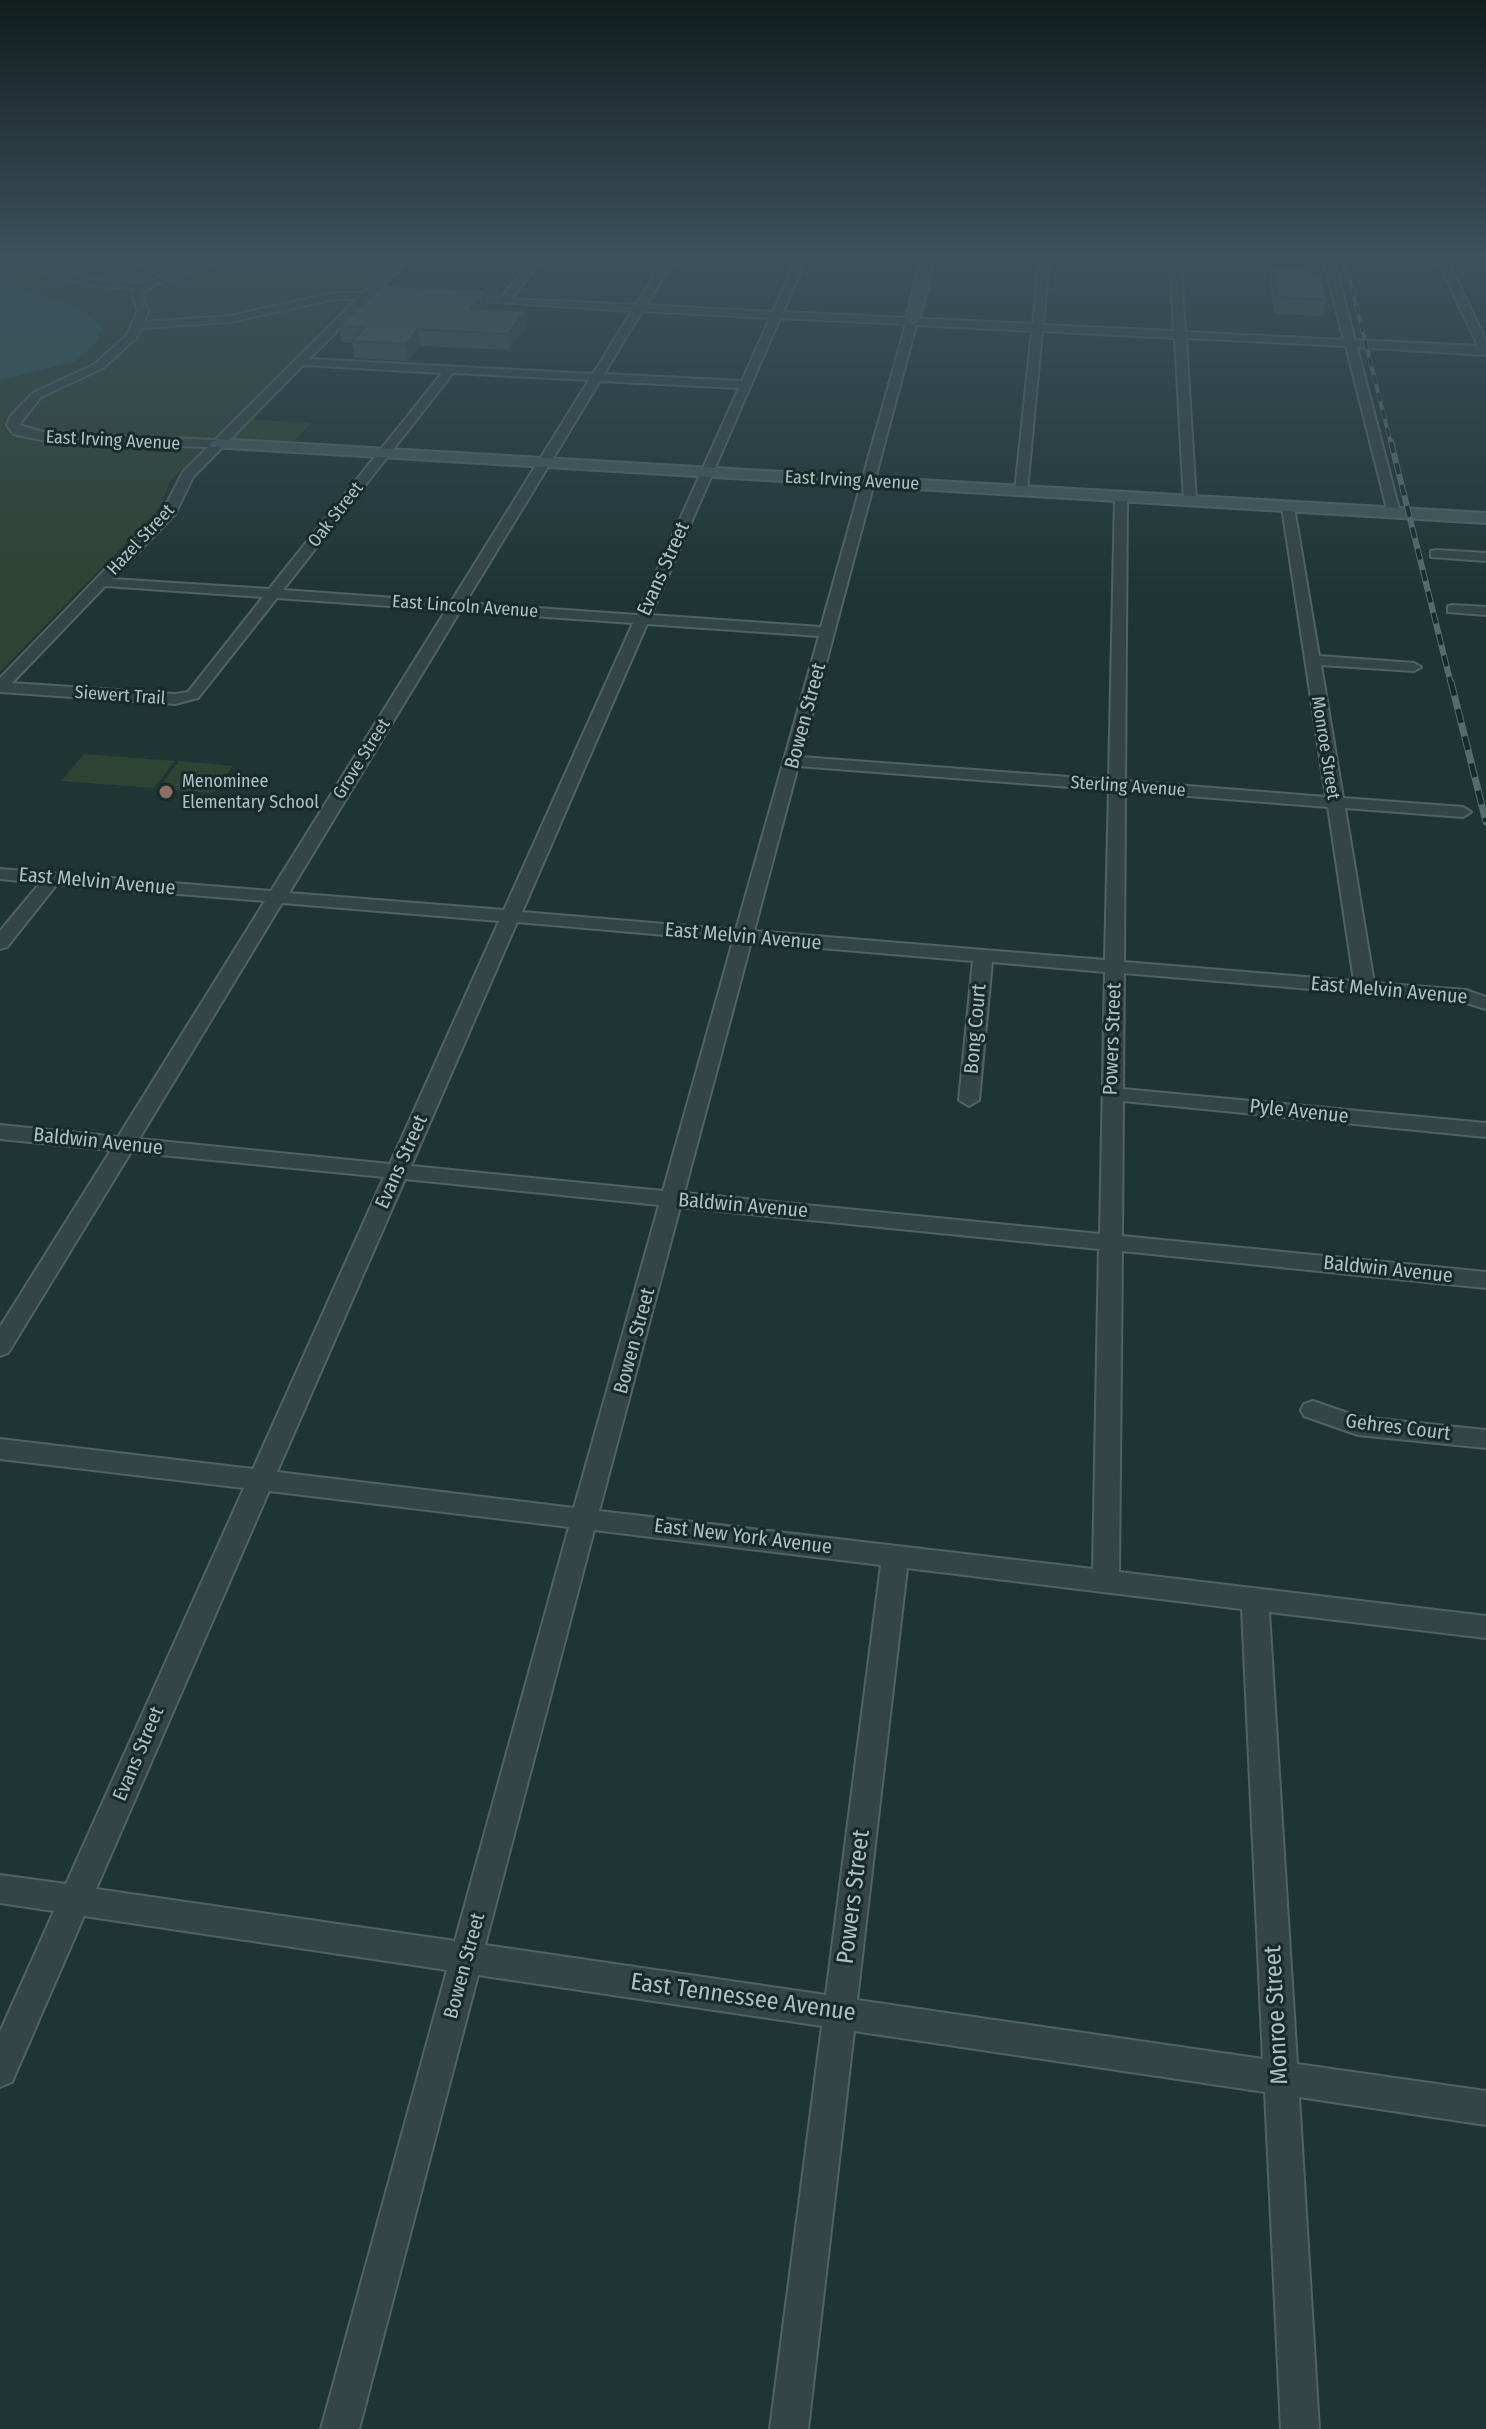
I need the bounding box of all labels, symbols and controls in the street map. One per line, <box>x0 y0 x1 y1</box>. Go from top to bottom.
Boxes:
street label: East Irving Avenue <box>45 427 181 455</box>
street label: East Irving Avenue <box>784 467 920 495</box>
street label: Oak Street <box>304 478 368 552</box>
street label: Hazel Street <box>103 500 179 580</box>
street label: Evans Street <box>633 518 695 620</box>
street label: East Lincoln Avenue <box>391 591 539 623</box>
street label: Bowen Street <box>780 660 832 772</box>
street label: Siewert Trail <box>74 682 166 710</box>
street label: Monroe Street <box>1306 695 1344 801</box>
street label: Grove Street <box>329 715 395 803</box>
place label: Menominee Elementary School <box>182 771 319 814</box>
street label: Sterling Avenue <box>1070 772 1186 802</box>
marker: Menominee Elementary School <box>157 783 175 801</box>
street label: East Melvin Avenue <box>18 863 176 901</box>
street label: East Melvin Avenue <box>664 918 822 956</box>
street label: East Melvin Avenue <box>1310 972 1468 1010</box>
street label: Powers Street <box>1099 982 1127 1096</box>
street label: Bong Court <box>960 983 992 1075</box>
street label: Pyle Avenue <box>1248 1095 1350 1129</box>
street label: Evans Street <box>371 1111 433 1213</box>
street label: Baldwin Avenue <box>32 1123 164 1161</box>
street label: Baldwin Avenue <box>677 1188 809 1224</box>
street label: Baldwin Avenue <box>1322 1251 1454 1289</box>
street label: Bowen Street <box>609 1285 661 1397</box>
street label: Gehres Court <box>1344 1410 1452 1446</box>
street label: East New York Avenue <box>653 1514 833 1560</box>
street label: Evans Street <box>108 1703 170 1805</box>
street label: Powers Street <box>831 1828 877 1966</box>
street label: Bowen Street <box>439 1910 491 2022</box>
street label: Monroe Street <box>1259 1945 1295 2085</box>
street label: East Tennessee Avenue <box>629 1968 857 2028</box>

